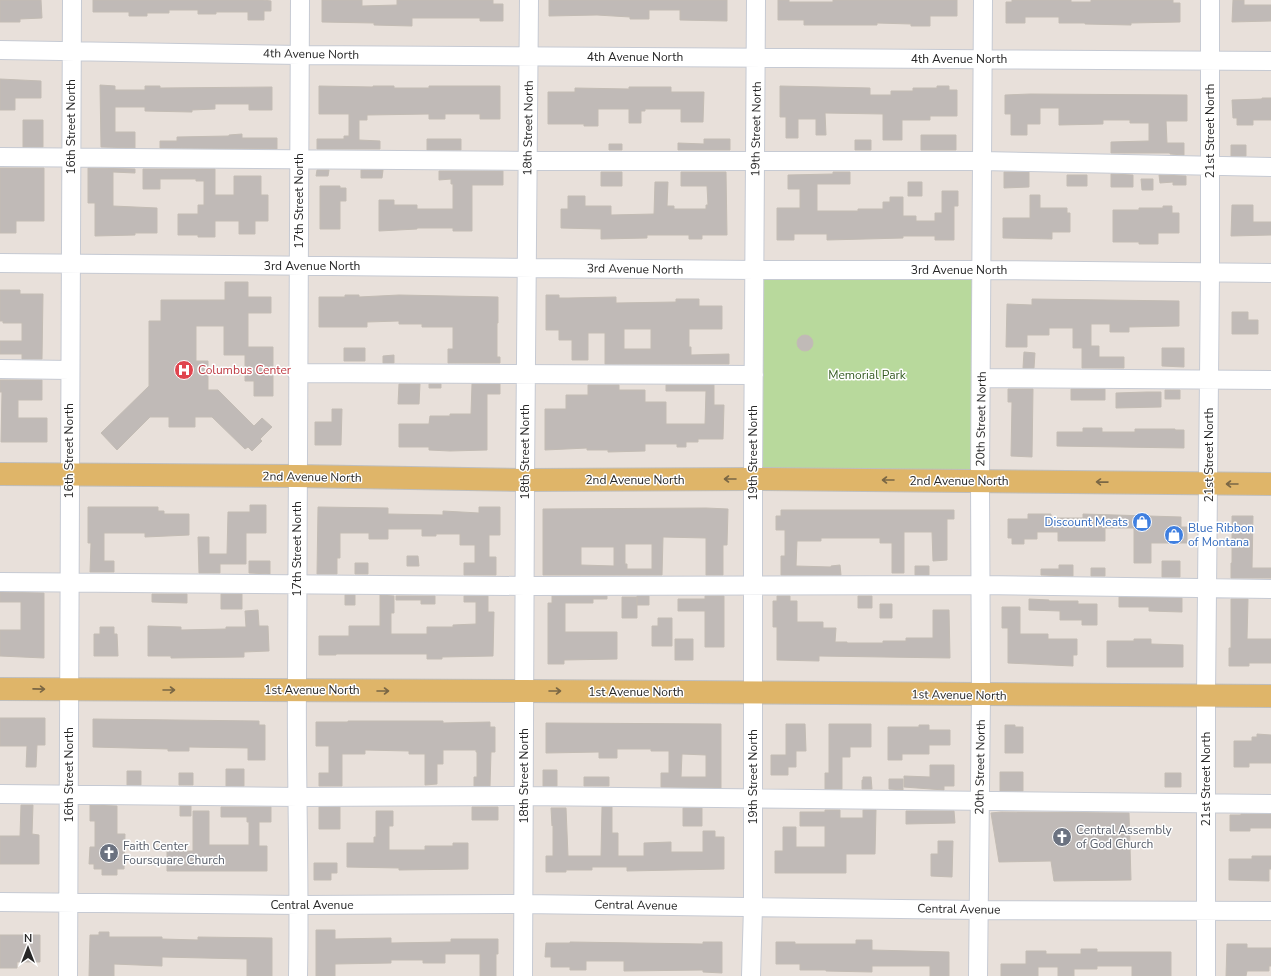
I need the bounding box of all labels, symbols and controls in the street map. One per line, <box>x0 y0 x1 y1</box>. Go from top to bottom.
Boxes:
street label: 4th Avenue North <box>263 45 359 63</box>
street label: 4th Avenue North <box>587 49 683 65</box>
street label: 4th Avenue North <box>911 51 1007 67</box>
street label: 16th Street North <box>63 79 79 175</box>
street label: 18th Street North <box>519 80 537 176</box>
street label: 19th Street North <box>747 81 765 177</box>
street label: 21st Street North <box>1202 84 1218 178</box>
street label: 17th Street North <box>291 153 307 249</box>
street label: 3rd Avenue North <box>264 258 360 274</box>
street label: 3rd Avenue North <box>587 260 683 278</box>
street label: 3rd Avenue North <box>911 262 1007 278</box>
hospital icon: Columbus Center <box>173 359 195 381</box>
place label: Columbus Center <box>198 362 292 378</box>
park label: Memorial Park <box>828 367 907 383</box>
street label: 20th Street North <box>972 371 990 467</box>
street label: 16th Street North <box>61 403 77 499</box>
street label: 18th Street North <box>517 404 533 500</box>
street label: 19th Street North <box>745 405 761 501</box>
street label: 21st Street North <box>1201 408 1217 502</box>
street label: 2nd Avenue North <box>262 468 362 486</box>
street label: 2nd Avenue North <box>585 472 685 488</box>
street label: 2nd Avenue North <box>909 473 1009 489</box>
one-way arrow <box>724 475 737 483</box>
one-way arrow <box>882 476 895 484</box>
one-way arrow <box>1096 478 1109 486</box>
one-way arrow <box>1226 480 1239 488</box>
street label: 17th Street North <box>289 501 305 597</box>
shop icon: Discount Meats <box>1131 511 1153 533</box>
place label: Discount Meats <box>1045 514 1128 530</box>
place label: Blue Ribbon of Montana <box>1188 520 1254 550</box>
shop icon: Blue Ribbon of Montana <box>1163 524 1185 546</box>
street label: 1st Avenue North <box>264 682 360 698</box>
street label: 1st Avenue North <box>588 684 684 700</box>
one-way arrow <box>32 685 45 693</box>
one-way arrow <box>162 686 175 694</box>
street label: 1st Avenue North <box>911 686 1007 704</box>
one-way arrow <box>376 687 389 694</box>
one-way arrow <box>548 687 561 695</box>
street label: 20th Street North <box>971 719 989 815</box>
street label: 16th Street North <box>61 727 77 823</box>
street label: 18th Street North <box>516 728 532 824</box>
street label: 19th Street North <box>745 729 761 825</box>
street label: 21st Street North <box>1198 732 1214 826</box>
place label: Central Assembly of God Church <box>1076 822 1173 852</box>
church icon: Central Assembly of God Church <box>1051 826 1073 848</box>
place label: Faith Center Foursquare Church <box>123 838 225 868</box>
church icon: Faith Center Foursquare Church <box>98 842 120 864</box>
street label: Central Avenue <box>594 896 678 914</box>
street label: Central Avenue <box>270 897 354 913</box>
street label: Central Avenue <box>917 900 1001 918</box>
north arrow <box>8 928 48 968</box>
text: N <box>24 931 32 946</box>

